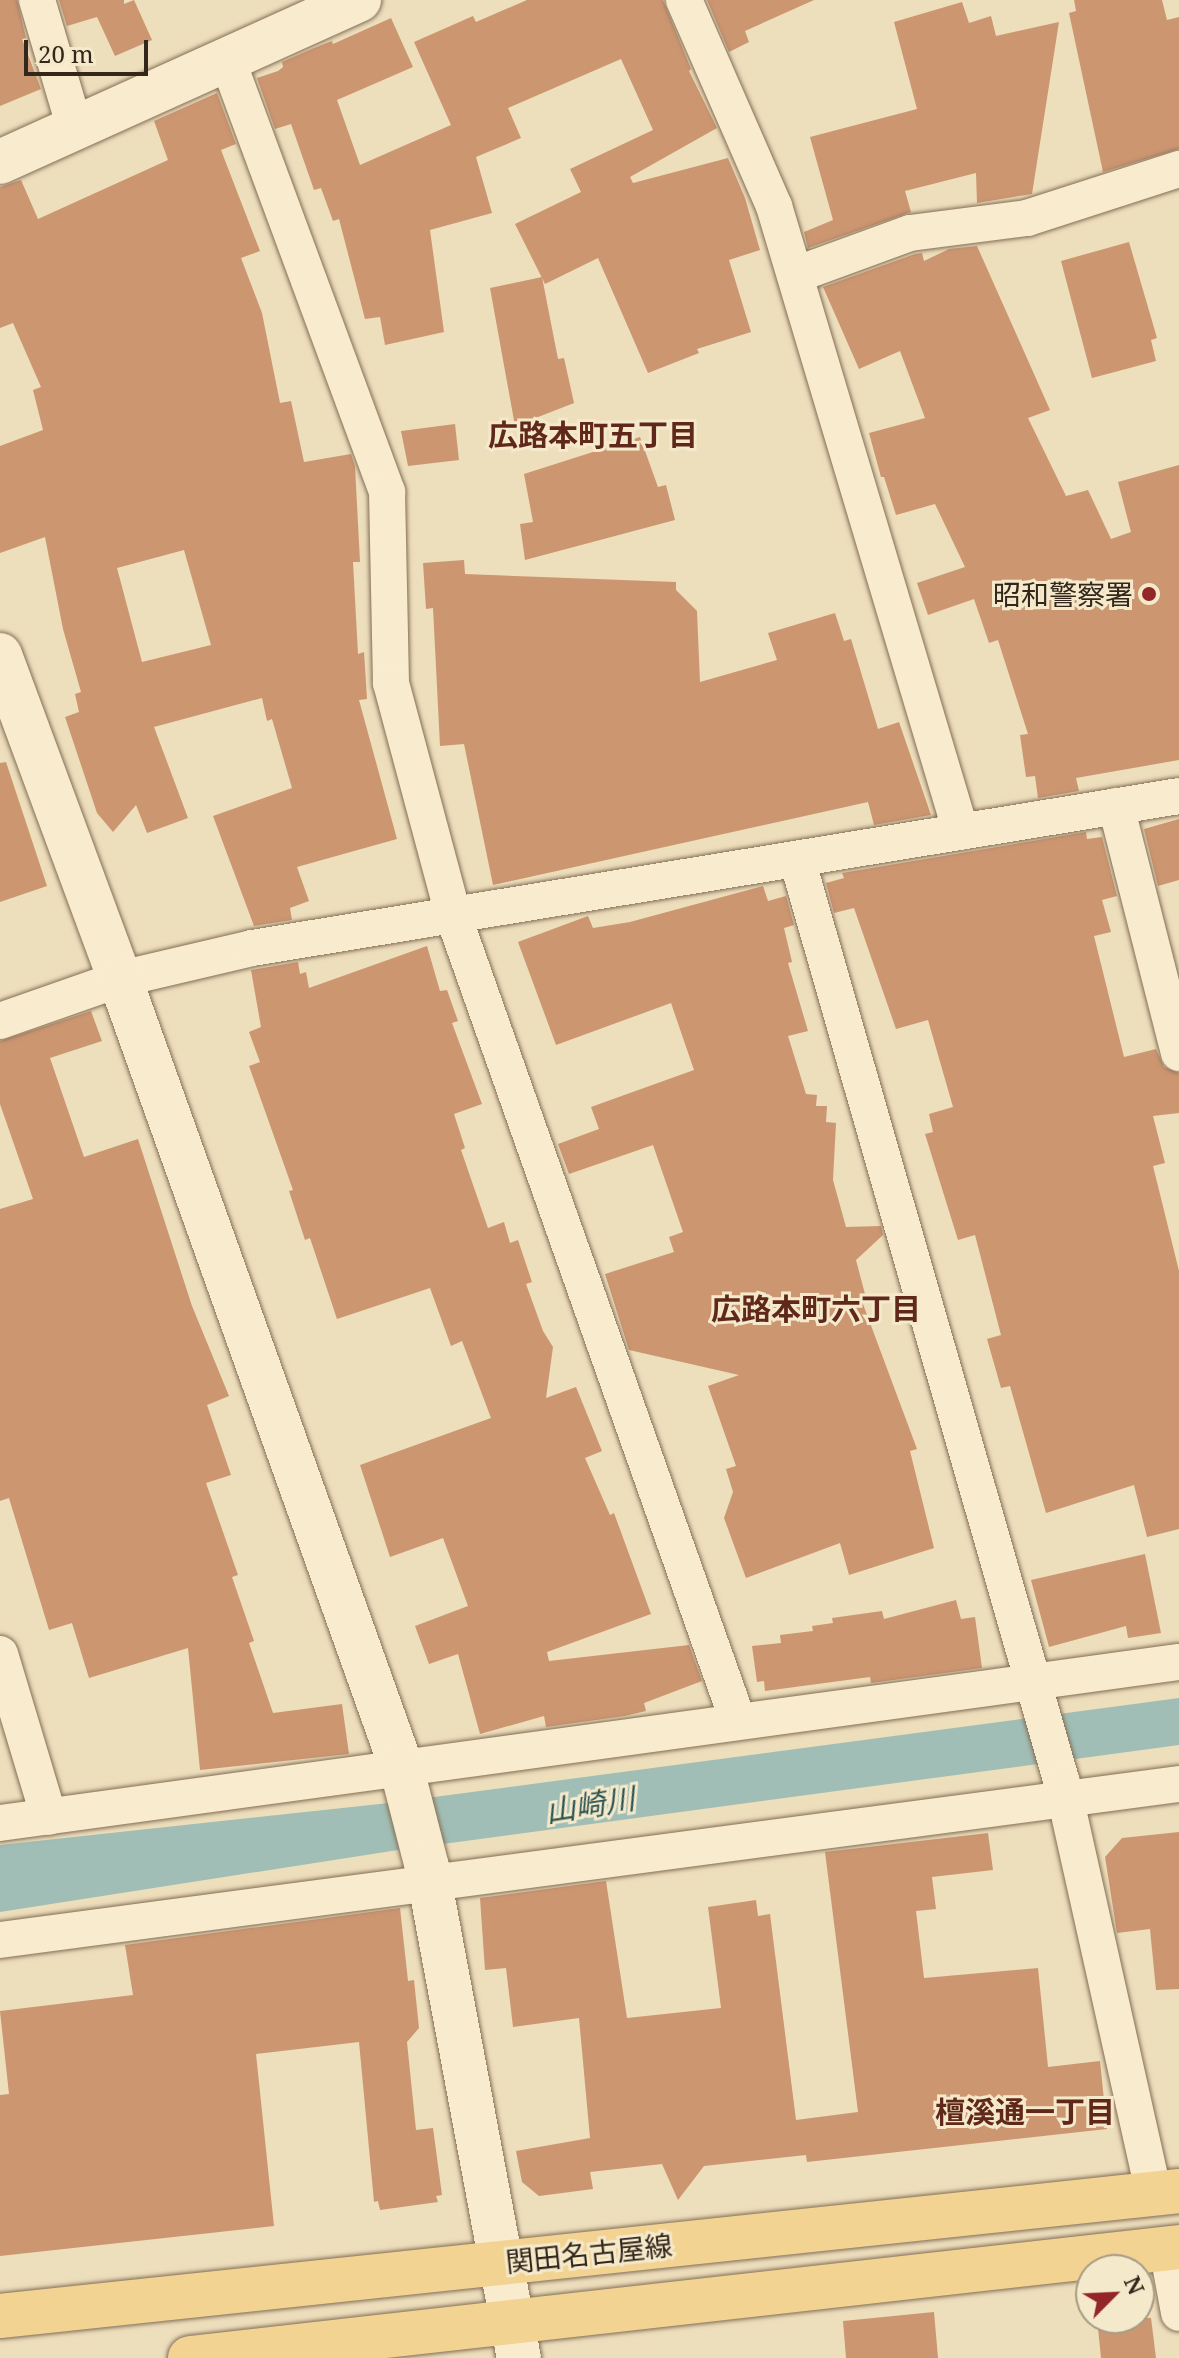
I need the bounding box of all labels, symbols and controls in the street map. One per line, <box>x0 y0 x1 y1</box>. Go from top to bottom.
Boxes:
scale bar <box>28 24 152 74</box>
text: 20 m <box>38 37 94 70</box>
district label: 広路本町五丁目 <box>488 417 698 453</box>
place label: 昭和警察署 <box>993 577 1133 611</box>
marker: 昭和警察署 <box>1140 585 1158 603</box>
district label: 広路本町六丁目 <box>711 1291 921 1327</box>
water label: 山崎川 <box>543 1780 637 1830</box>
district label: 檀溪通一丁目 <box>935 2094 1115 2130</box>
street label: 関田名古屋線 <box>504 2228 674 2278</box>
north arrow <box>1075 2254 1155 2334</box>
text: N <box>1118 2271 1152 2299</box>

